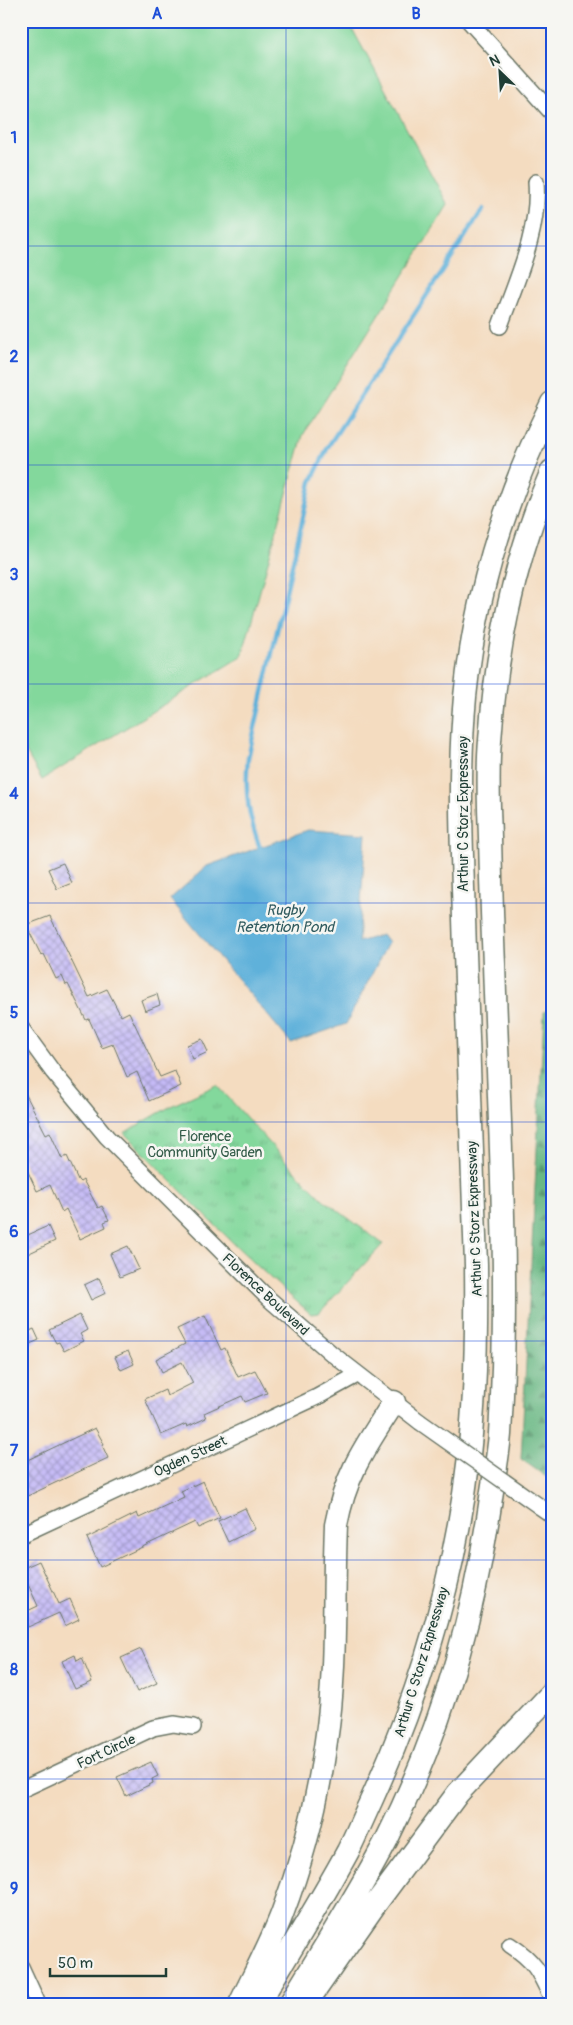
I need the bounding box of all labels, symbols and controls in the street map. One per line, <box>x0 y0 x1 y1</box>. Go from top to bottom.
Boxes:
text: A <box>152 4 163 24</box>
text: B <box>411 4 421 24</box>
north arrow <box>476 48 526 98</box>
text: N <box>487 51 503 70</box>
text: 1 <box>11 128 17 148</box>
text: 2 <box>10 347 19 367</box>
text: 3 <box>10 565 19 585</box>
street label: Arthur C Storz Expressway <box>455 736 472 892</box>
text: 4 <box>9 784 19 804</box>
water label: Rugby Retention Pond <box>236 901 336 937</box>
text: 5 <box>10 1003 19 1023</box>
park label: Florence Community Garden <box>148 1128 262 1161</box>
street label: Arthur C Storz Expressway <box>463 1141 486 1297</box>
text: 6 <box>9 1222 19 1242</box>
street label: Florence Boulevard <box>219 1250 313 1339</box>
street label: Ogden Street <box>151 1432 230 1481</box>
text: 7 <box>10 1441 19 1461</box>
street label: Arthur C Storz Expressway <box>391 1585 452 1739</box>
text: 8 <box>10 1660 18 1680</box>
street label: Fort Circle <box>74 1731 138 1772</box>
text: 9 <box>10 1879 18 1899</box>
scale bar <box>50 1945 166 1977</box>
text: 50 m <box>58 1954 93 1973</box>

